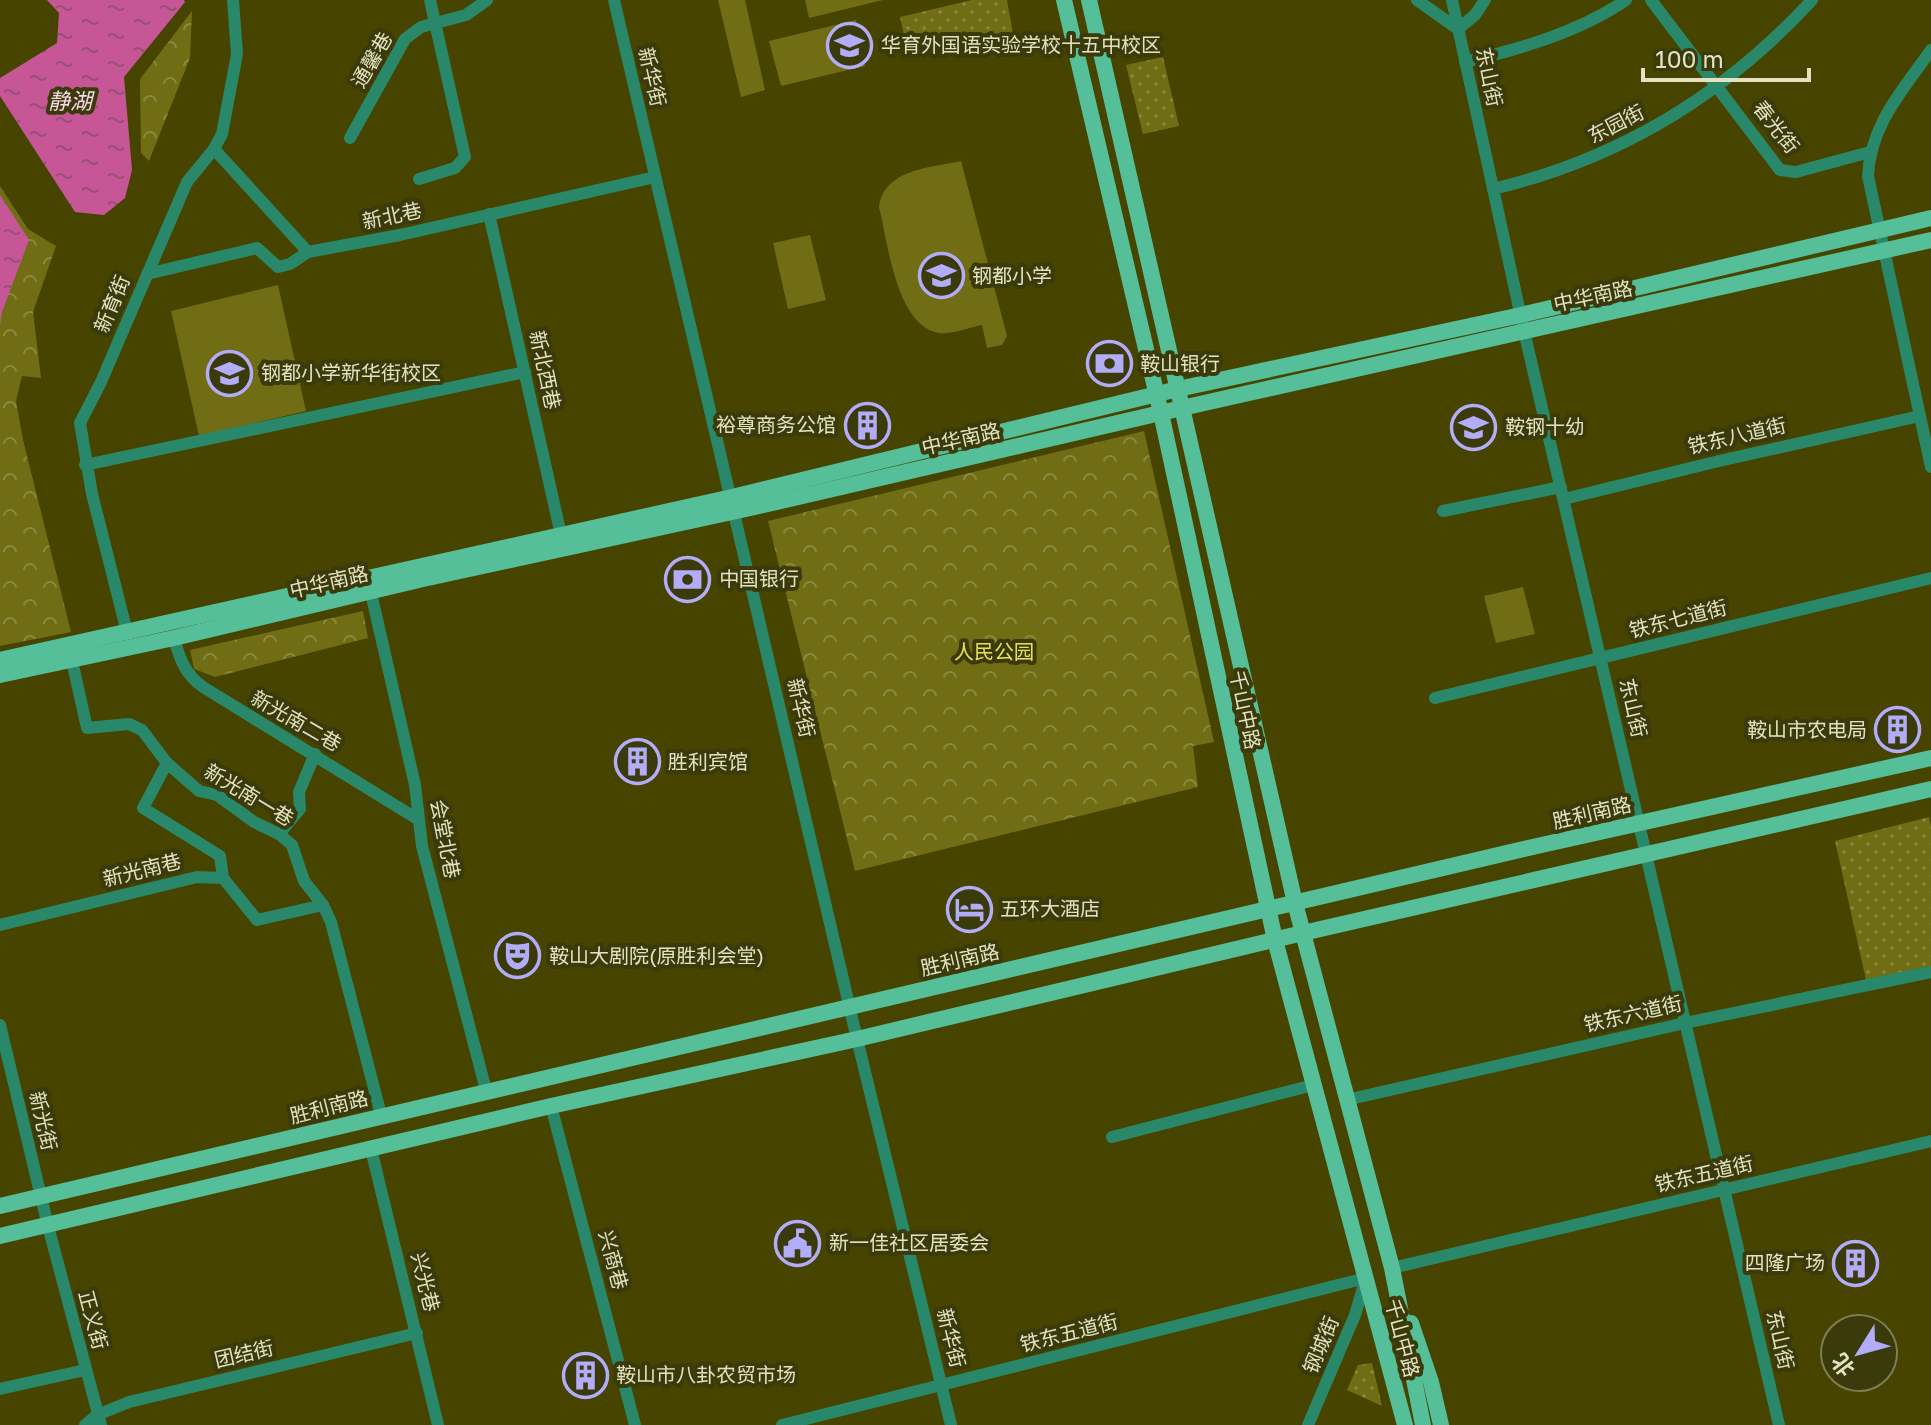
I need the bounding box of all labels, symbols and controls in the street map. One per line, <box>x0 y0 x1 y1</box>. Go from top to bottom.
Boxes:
school or university icon: 华育外国语实验学校十五中校区 <box>826 21 874 69</box>
street label: 通馨巷 <box>346 28 397 91</box>
place label: 华育外国语实验学校十五中校区 <box>881 32 1161 56</box>
scale bar <box>1643 32 1809 82</box>
text: 100 m <box>1655 44 1724 73</box>
street label: 新华街 <box>635 45 671 109</box>
street label: 东山街 <box>1472 45 1508 109</box>
water label: 静湖 <box>48 87 95 114</box>
street label: 春光街 <box>1749 95 1805 157</box>
street label: 东园街 <box>1583 99 1648 147</box>
street label: 新北巷 <box>360 197 424 233</box>
school or university icon: 钢都小学 <box>917 252 965 300</box>
place label: 钢都小学 <box>972 263 1052 287</box>
street label: 新育街 <box>88 271 134 336</box>
street label: 中华南路 <box>1551 275 1634 315</box>
street label: 新北西巷 <box>526 328 566 411</box>
bank icon: 鞍山银行 <box>1085 340 1133 388</box>
school or university icon: 钢都小学新华街校区 <box>206 349 254 397</box>
place label: 鞍山银行 <box>1140 351 1220 375</box>
place label: 钢都小学新华街校区 <box>261 360 441 384</box>
building icon: 裕尊商务公馆 <box>843 401 891 449</box>
school or university icon: 鞍钢十幼 <box>1450 403 1498 451</box>
place label: 裕尊商务公馆 <box>716 412 836 436</box>
street label: 铁东八道街 <box>1685 412 1788 458</box>
place label: 鞍钢十幼 <box>1505 414 1585 438</box>
street label: 中华南路 <box>919 417 1002 459</box>
bank icon: 中国银行 <box>664 555 712 603</box>
street label: 中华南路 <box>287 560 370 602</box>
place label: 中国银行 <box>719 566 799 590</box>
street label: 铁东七道街 <box>1626 594 1729 642</box>
park label: 人民公园 <box>954 639 1034 663</box>
street label: 千山中路 <box>1226 668 1266 751</box>
street label: 新华街 <box>784 676 820 740</box>
street label: 东山街 <box>1616 676 1652 740</box>
street label: 新光南二巷 <box>247 685 346 756</box>
building icon: 鞍山市农电局 <box>1874 706 1922 754</box>
place label: 鞍山市农电局 <box>1747 717 1867 741</box>
building icon: 胜利宾馆 <box>613 738 661 786</box>
place label: 胜利宾馆 <box>668 749 748 773</box>
street label: 新光南一巷 <box>200 758 299 830</box>
street label: 胜利南路 <box>1550 791 1633 833</box>
street label: 会堂北巷 <box>427 797 465 880</box>
street label: 新光南巷 <box>100 848 183 890</box>
hotel icon: 五环大酒店 <box>945 885 993 933</box>
place label: 五环大酒店 <box>1000 896 1100 920</box>
theatre icon: 鞍山大剧院(原胜利会堂) <box>494 932 542 980</box>
street label: 胜利南路 <box>918 938 1001 980</box>
place label: 鞍山大剧院(原胜利会堂) <box>549 943 764 967</box>
street label: 铁东六道街 <box>1581 990 1684 1036</box>
street label: 胜利南路 <box>287 1085 370 1127</box>
street label: 新光街 <box>26 1089 62 1153</box>
street label: 铁东五道街 <box>1652 1150 1755 1196</box>
public building icon: 新一佳社区居委会 <box>774 1219 822 1267</box>
street label: 兴商巷 <box>595 1228 633 1292</box>
place label: 新一佳社区居委会 <box>829 1230 989 1254</box>
building icon: 四隆广场 <box>1832 1239 1880 1287</box>
street label: 兴光巷 <box>407 1250 445 1314</box>
place label: 四隆广场 <box>1745 1250 1825 1274</box>
street label: 正义街 <box>75 1288 113 1352</box>
street label: 千山中路 <box>1381 1296 1425 1379</box>
street label: 新华街 <box>933 1306 971 1370</box>
street label: 铁东五道街 <box>1017 1308 1120 1356</box>
street label: 东山街 <box>1763 1308 1799 1372</box>
street label: 钢城街 <box>1297 1312 1343 1377</box>
north arrow <box>1819 1313 1899 1393</box>
street label: 团结街 <box>212 1335 276 1371</box>
text: 北 <box>1825 1348 1860 1382</box>
building icon: 鞍山市八卦农贸市场 <box>561 1351 609 1399</box>
place label: 鞍山市八卦农贸市场 <box>616 1362 796 1386</box>

